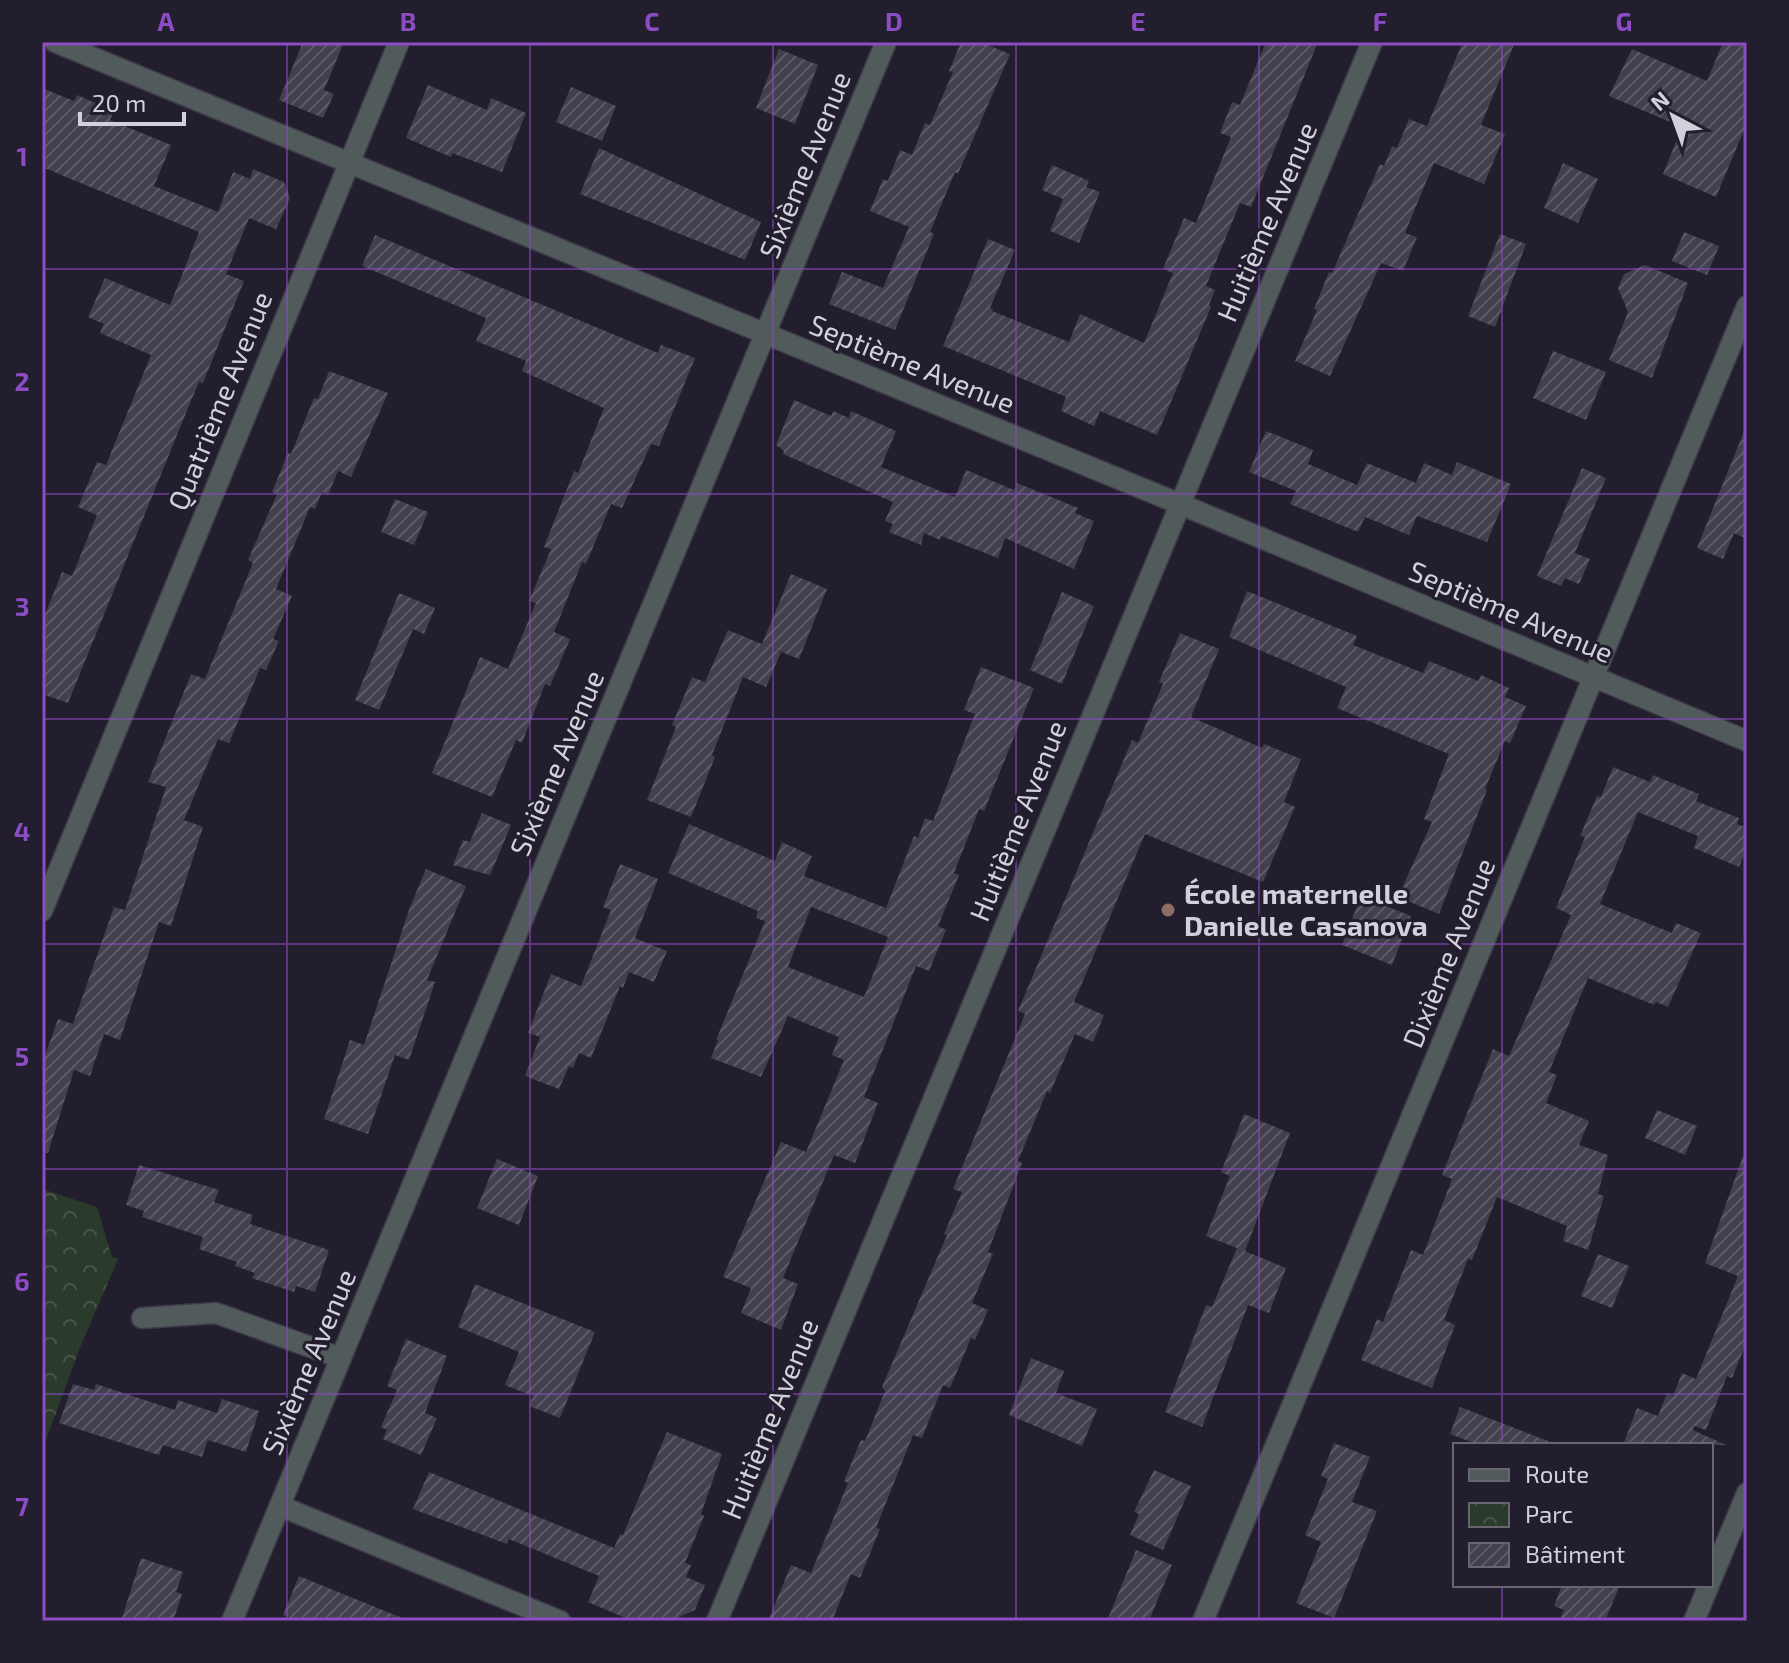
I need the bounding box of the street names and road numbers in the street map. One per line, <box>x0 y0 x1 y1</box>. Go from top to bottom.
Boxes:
street label: Sixième Avenue <box>751 66 857 263</box>
street label: Huitième Avenue <box>1209 117 1323 326</box>
street label: Quatrième Avenue <box>160 286 278 515</box>
street label: Septième Avenue <box>805 306 1020 420</box>
street label: Septième Avenue <box>1404 553 1619 669</box>
street label: Sixième Avenue <box>502 665 610 861</box>
street label: Huitième Avenue <box>961 715 1073 926</box>
street label: Dixième Avenue <box>1395 853 1502 1052</box>
street label: Sixième Avenue <box>254 1264 362 1460</box>
street label: Huitième Avenue <box>713 1313 825 1524</box>

